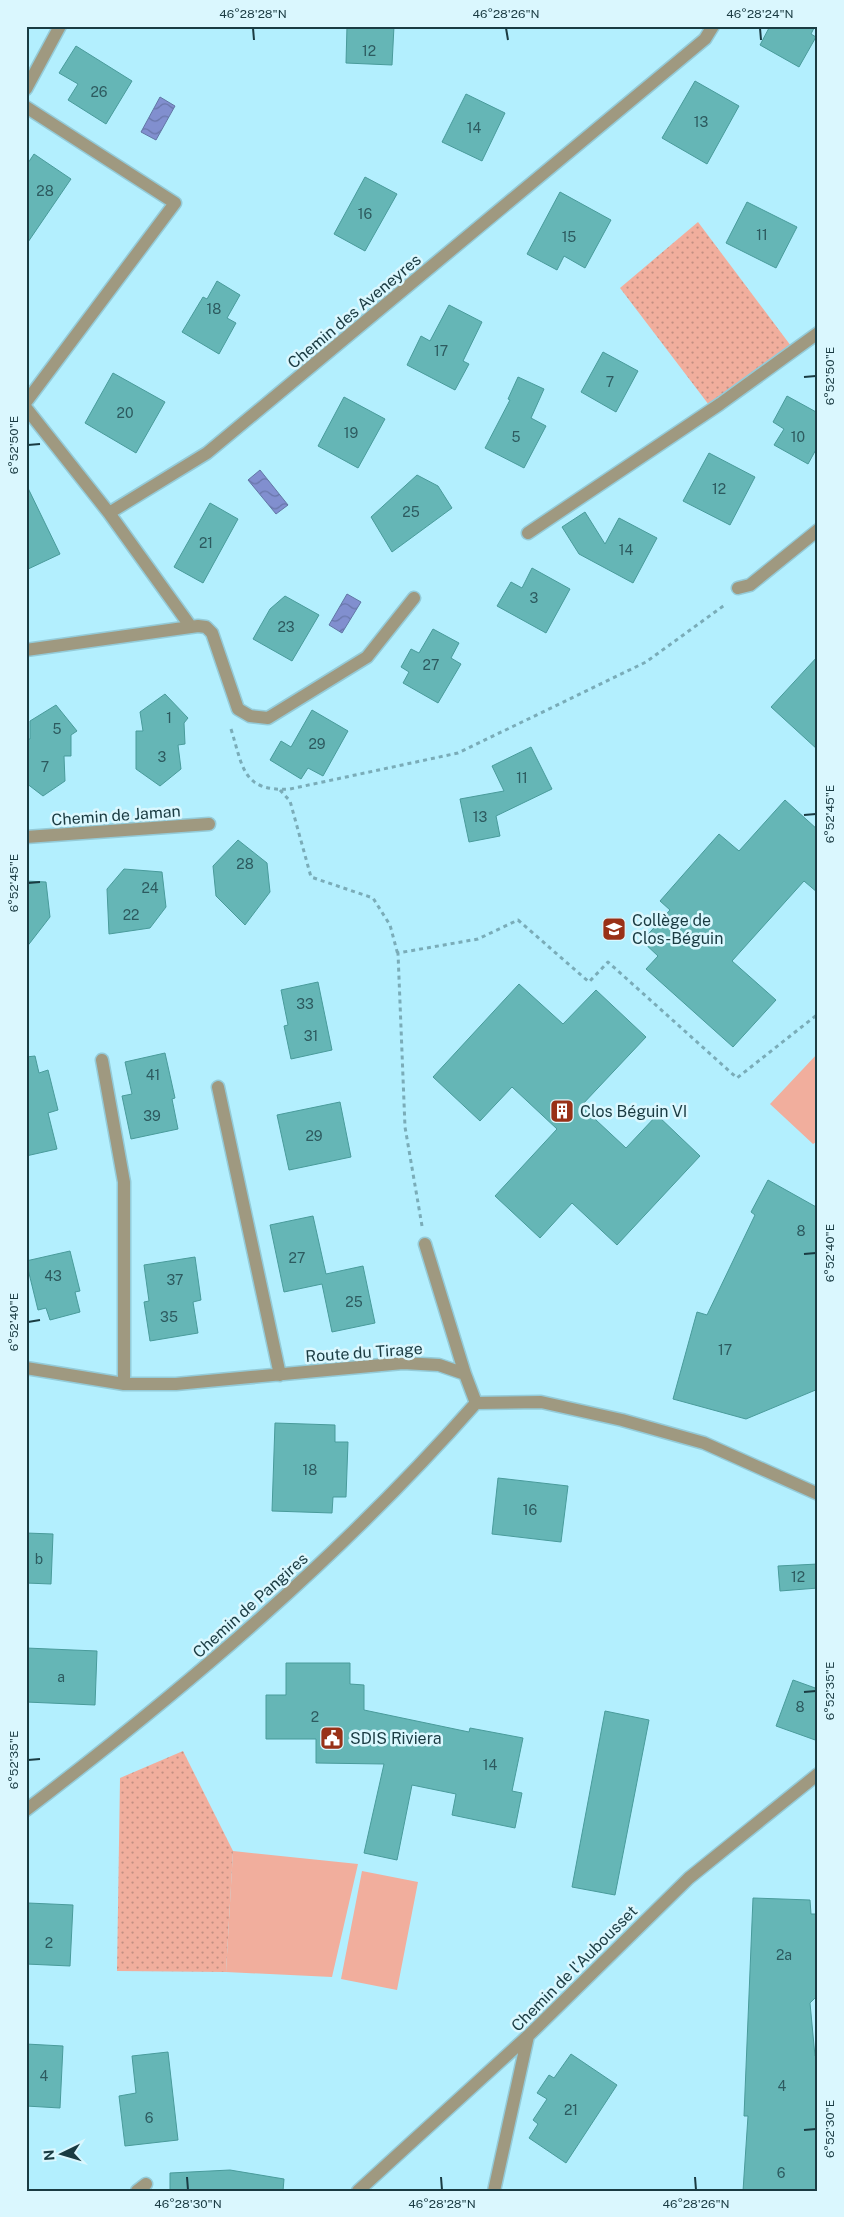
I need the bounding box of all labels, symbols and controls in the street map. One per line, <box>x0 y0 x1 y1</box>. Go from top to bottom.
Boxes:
text: 46°28'28"N <box>219 7 287 21</box>
text: 46°28'26"N <box>472 7 540 21</box>
text: 46°28'24"N <box>726 7 794 21</box>
house number: 12 <box>362 43 376 59</box>
house number: 26 <box>90 84 108 100</box>
house number: 13 <box>694 114 708 130</box>
house number: 14 <box>467 120 481 136</box>
house number: 28 <box>36 183 54 199</box>
house number: 16 <box>358 206 372 222</box>
house number: 11 <box>756 227 768 243</box>
house number: 15 <box>562 229 576 245</box>
street label: Chemin des Aveneyres <box>284 250 425 373</box>
house number: 18 <box>207 301 221 317</box>
house number: 17 <box>434 343 448 359</box>
text: 6°52'50"E <box>823 347 837 405</box>
house number: 7 <box>606 374 614 390</box>
house number: 20 <box>117 405 133 421</box>
text: 6°52'50"E <box>7 416 21 474</box>
house number: 19 <box>344 425 358 441</box>
house number: 5 <box>512 429 521 445</box>
house number: 10 <box>791 429 805 445</box>
house number: 12 <box>712 481 726 497</box>
house number: 25 <box>402 504 420 520</box>
house number: 21 <box>199 535 213 551</box>
house number: 14 <box>619 542 633 558</box>
house number: 3 <box>530 590 539 606</box>
house number: 23 <box>277 619 295 635</box>
house number: 27 <box>423 657 439 673</box>
house number: 1 <box>166 710 172 726</box>
house number: 5 <box>53 721 62 737</box>
house number: 29 <box>308 736 326 752</box>
house number: 3 <box>158 749 167 765</box>
house number: 7 <box>41 759 49 775</box>
house number: 11 <box>516 770 528 786</box>
text: 6°52'45"E <box>823 785 837 843</box>
street label: Chemin de Jaman <box>51 802 181 829</box>
house number: 13 <box>473 809 487 825</box>
text: 6°52'45"E <box>7 854 21 912</box>
house number: 28 <box>236 856 254 872</box>
house number: 24 <box>141 880 159 896</box>
house number: 22 <box>123 907 139 923</box>
place label: Collège de Clos-Béguin <box>632 911 723 948</box>
school or university icon: Collège de Clos-Béguin <box>601 916 627 942</box>
house number: 33 <box>296 996 314 1012</box>
house number: 31 <box>304 1028 318 1044</box>
house number: 41 <box>146 1067 160 1083</box>
building icon: Clos Béguin VI <box>549 1098 575 1124</box>
place label: Clos Béguin VI <box>580 1102 687 1121</box>
house number: 39 <box>143 1108 161 1124</box>
house number: 29 <box>305 1128 323 1144</box>
house number: 8 <box>796 1223 806 1239</box>
text: 6°52'40"E <box>823 1224 837 1282</box>
house number: 27 <box>289 1250 305 1266</box>
house number: 43 <box>44 1268 62 1284</box>
house number: 37 <box>167 1272 183 1288</box>
text: 6°52'40"E <box>7 1293 21 1351</box>
house number: 25 <box>345 1294 363 1310</box>
house number: 35 <box>160 1309 178 1325</box>
street label: Route du Tirage <box>305 1339 423 1366</box>
house number: 17 <box>718 1342 732 1358</box>
house number: 18 <box>303 1462 317 1478</box>
house number: 16 <box>523 1502 537 1518</box>
street label: Chemin de Pangires <box>189 1549 312 1662</box>
house number: b <box>35 1551 43 1567</box>
house number: 12 <box>791 1569 805 1585</box>
text: 6°52'35"E <box>823 1662 837 1720</box>
house number: a <box>57 1669 65 1685</box>
house number: 8 <box>795 1699 805 1715</box>
house number: 2 <box>311 1709 319 1725</box>
public building icon: SDIS Riviera <box>319 1725 345 1751</box>
place label: SDIS Riviera <box>350 1729 442 1748</box>
text: 6°52'35"E <box>7 1731 21 1789</box>
house number: 14 <box>483 1757 497 1773</box>
street label: Chemin de l'Aubousset <box>507 1901 641 2035</box>
house number: 2 <box>45 1935 53 1951</box>
house number: 2a <box>776 1947 792 1963</box>
house number: 4 <box>40 2068 49 2084</box>
house number: 4 <box>778 2078 787 2094</box>
text: 6°52'30"E <box>823 2100 837 2158</box>
house number: 21 <box>564 2102 578 2118</box>
house number: 6 <box>145 2110 154 2126</box>
north arrow <box>38 2130 88 2180</box>
text: N <box>41 2149 57 2161</box>
house number: 6 <box>777 2165 786 2181</box>
text: 46°28'30"N <box>154 2197 222 2211</box>
text: 46°28'28"N <box>408 2197 476 2211</box>
text: 46°28'26"N <box>662 2197 730 2211</box>

